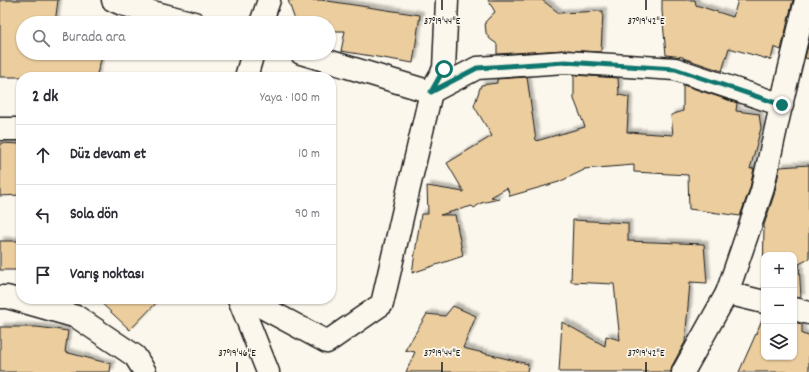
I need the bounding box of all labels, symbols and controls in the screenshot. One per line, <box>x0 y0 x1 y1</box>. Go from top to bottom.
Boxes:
text: 37°19'44"E <box>424 15 461 29</box>
text: 37°19'42"E <box>628 15 665 29</box>
search box <box>16 16 336 60</box>
icon: search <box>30 27 52 49</box>
text: Burada ara <box>62 27 125 49</box>
route start <box>435 60 453 78</box>
text: 2 dk <box>32 86 58 110</box>
text: Yaya · 100 m <box>260 89 320 108</box>
route end <box>773 96 791 114</box>
icon: ahead <box>32 144 54 166</box>
text: Düz devam et <box>70 144 146 166</box>
text: 10 m <box>298 145 320 164</box>
icon: left <box>32 204 54 226</box>
text: Sola dön <box>70 204 118 226</box>
text: 90 m <box>295 205 320 224</box>
map controls <box>761 252 797 360</box>
button: + <box>761 252 797 288</box>
icon: arrive <box>32 264 54 286</box>
text: Varış noktası <box>70 264 144 286</box>
button: − <box>761 288 797 324</box>
button: layers <box>761 324 797 360</box>
text: 37°19'46"E <box>218 347 256 361</box>
text: 37°19'44"E <box>424 347 461 361</box>
text: 37°19'42"E <box>628 347 665 361</box>

